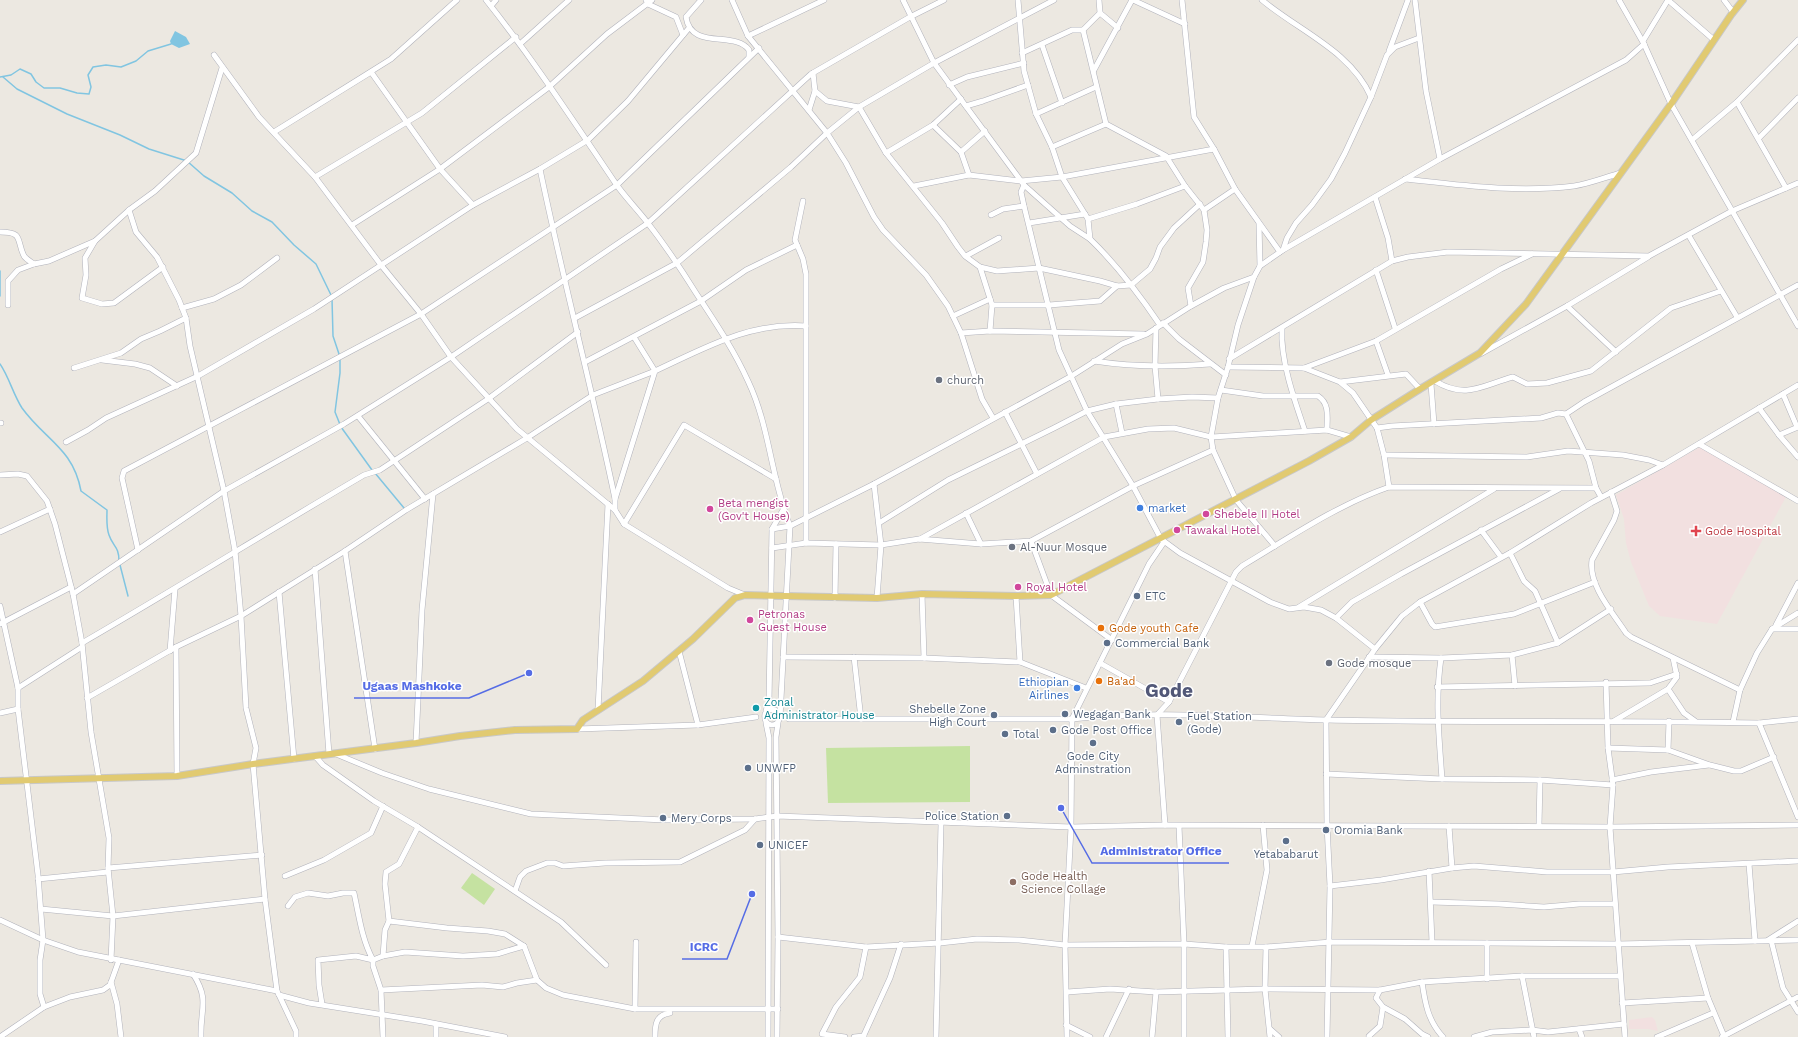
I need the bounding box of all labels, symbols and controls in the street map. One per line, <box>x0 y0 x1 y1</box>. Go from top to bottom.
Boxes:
place label: church <box>947 374 984 387</box>
marker: church <box>934 375 944 385</box>
place label: Beta mengist (Gov't House) <box>718 497 790 523</box>
place label: market <box>1148 502 1186 515</box>
marker: market <box>1135 503 1145 513</box>
marker: Beta mengist (Gov't House) <box>705 504 715 514</box>
place label: Shebele II Hotel <box>1214 508 1301 521</box>
marker: Shebele II Hotel <box>1201 509 1211 519</box>
place label: Tawakal Hotel <box>1185 524 1260 537</box>
marker: Tawakal Hotel <box>1172 525 1182 535</box>
marker: Gode Hospital <box>1690 525 1702 537</box>
place label: Gode Hospital <box>1705 525 1782 538</box>
place label: Al-Nuur Mosque <box>1020 541 1107 554</box>
marker: Al-Nuur Mosque <box>1007 542 1017 552</box>
place label: Royal Hotel <box>1026 581 1087 594</box>
marker: Royal Hotel <box>1013 582 1023 592</box>
place label: ETC <box>1145 590 1166 603</box>
marker: ETC <box>1132 591 1142 601</box>
place label: Petronas Guest House <box>758 608 827 634</box>
marker: Petronas Guest House <box>745 615 755 625</box>
place label: Gode youth Cafe <box>1109 622 1199 635</box>
marker: Gode youth Cafe <box>1096 623 1106 633</box>
place label: Commercial Bank <box>1115 637 1209 650</box>
marker: Commercial Bank <box>1102 638 1112 648</box>
place label: Gode mosque <box>1337 657 1411 670</box>
marker: Gode mosque <box>1324 658 1334 668</box>
callout: Ugaas Mashkoke <box>354 674 469 698</box>
place label: Ba'ad <box>1107 675 1135 688</box>
place label: Ethiopian Airlines <box>1018 676 1069 702</box>
marker: Ba'ad <box>1094 676 1104 686</box>
text: Ugaas Mashkoke <box>362 679 462 693</box>
district label: Gode <box>1145 679 1193 702</box>
marker: Ethiopian Airlines <box>1072 683 1082 693</box>
place label: Zonal Administrator House <box>764 696 875 722</box>
marker: Zonal Administrator House <box>751 703 761 713</box>
place label: Shebelle Zone High Court <box>909 703 986 729</box>
place label: Wegagan Bank <box>1073 708 1151 721</box>
marker: Wegagan Bank <box>1060 709 1070 719</box>
marker: Shebelle Zone High Court <box>989 710 999 720</box>
place label: Fuel Station (Gode) <box>1187 710 1252 736</box>
marker: Fuel Station (Gode) <box>1174 717 1184 727</box>
place label: Gode Post Office <box>1061 724 1152 737</box>
marker: Gode Post Office <box>1048 725 1058 735</box>
place label: Total <box>1013 728 1040 741</box>
marker: Total <box>1000 729 1010 739</box>
marker: Gode City Adminstration <box>1088 738 1098 748</box>
place label: Gode City Adminstration <box>1055 750 1131 776</box>
place label: UNWFP <box>756 762 796 775</box>
marker: UNWFP <box>743 763 753 773</box>
place label: Police Station <box>925 810 999 823</box>
marker: Police Station <box>1002 811 1012 821</box>
place label: Mery Corps <box>671 812 732 825</box>
marker: Mery Corps <box>658 813 668 823</box>
place label: Oromia Bank <box>1334 824 1403 837</box>
marker: Oromia Bank <box>1321 825 1331 835</box>
marker: Yetababarut <box>1281 836 1291 846</box>
place label: UNICEF <box>768 839 809 852</box>
callout: Administrator Office <box>1092 839 1229 863</box>
marker: UNICEF <box>755 840 765 850</box>
text: Administrator Office <box>1100 844 1222 858</box>
place label: Yetababarut <box>1254 848 1319 861</box>
place label: Gode Health Science Collage <box>1021 870 1106 896</box>
marker: Gode Health Science Collage <box>1008 877 1018 887</box>
callout: ICRC <box>682 935 727 959</box>
text: ICRC <box>690 940 718 954</box>

